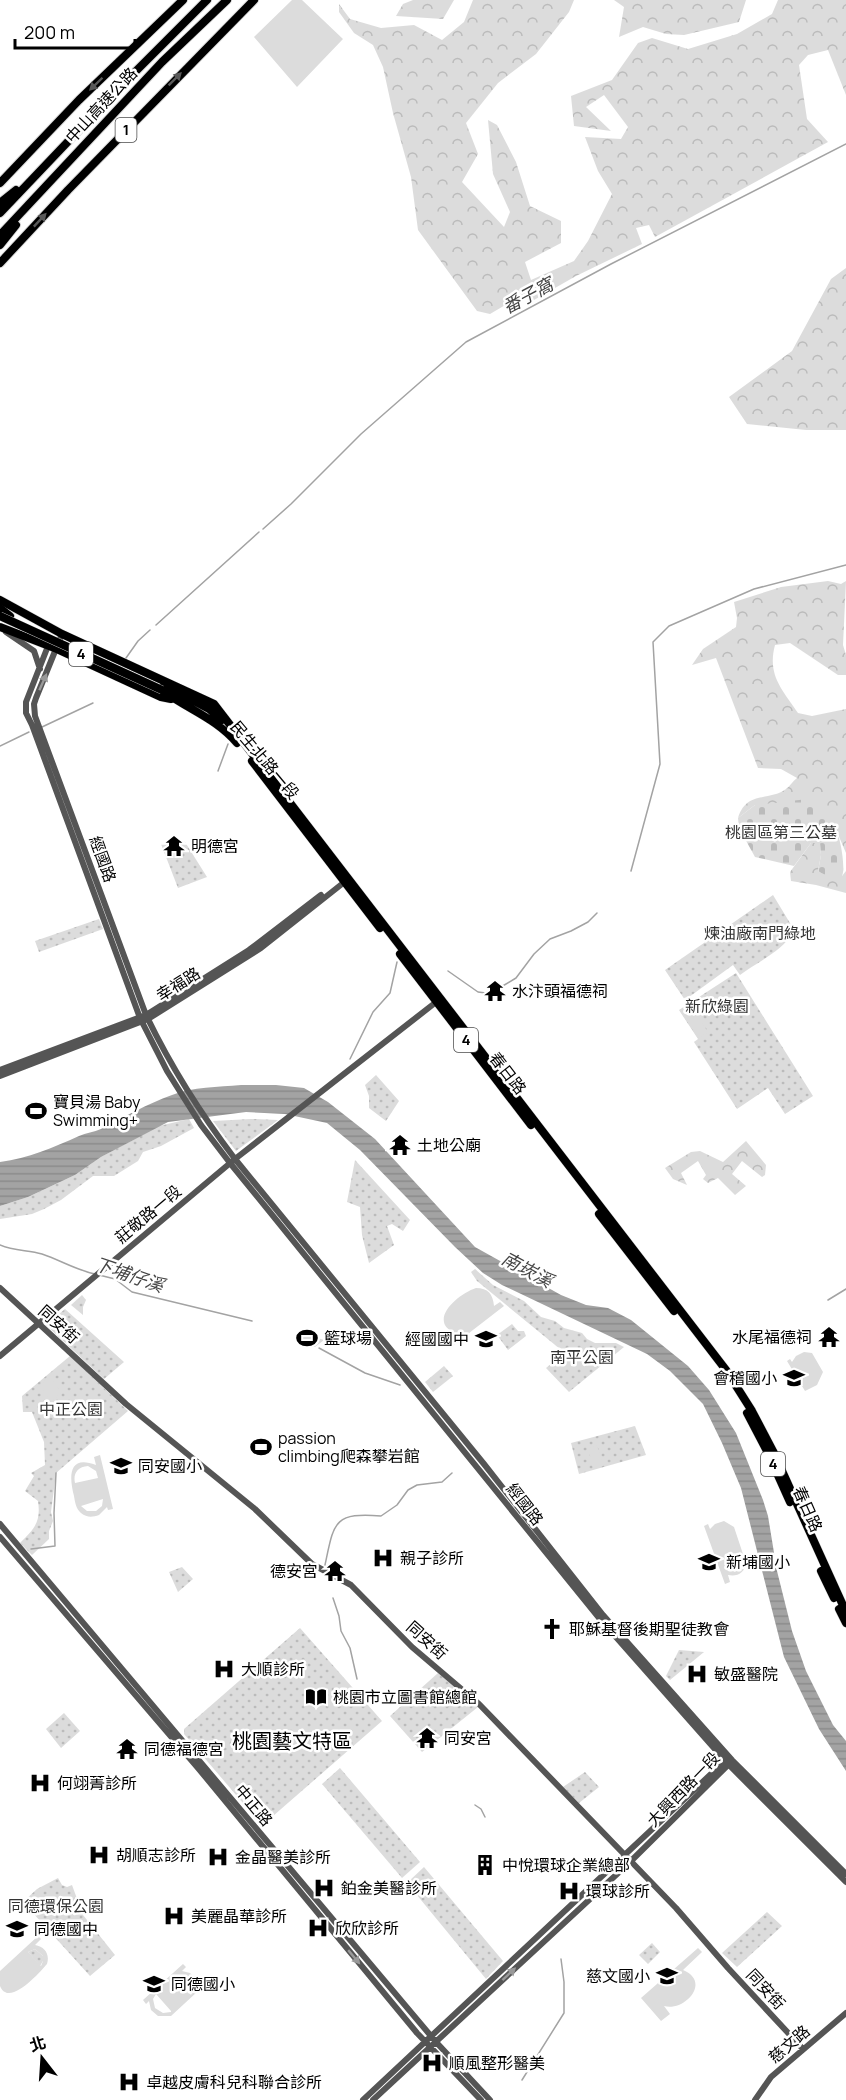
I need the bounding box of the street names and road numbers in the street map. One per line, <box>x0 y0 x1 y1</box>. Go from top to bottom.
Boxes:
street label: 中山高速公路 <box>60 62 142 148</box>
road number: 1 <box>116 118 136 142</box>
road number: 4 <box>69 642 93 666</box>
street label: 民生北路一段 <box>226 716 304 804</box>
street label: 經國路 <box>84 833 122 885</box>
street label: 幸福路 <box>152 962 204 1006</box>
road number: 4 <box>454 1028 478 1052</box>
street label: 春日路 <box>485 1047 531 1099</box>
street label: 莊敬路一段 <box>110 1180 186 1248</box>
street label: 同安街 <box>34 1300 84 1348</box>
road number: 4 <box>761 1452 785 1476</box>
street label: 經國路 <box>502 1478 548 1530</box>
street label: 春日路 <box>788 1483 828 1535</box>
street label: 同安街 <box>402 1616 452 1664</box>
street label: 大興西路一段 <box>642 1747 724 1831</box>
street label: 中正路 <box>230 1780 278 1830</box>
street label: 同安街 <box>742 1964 790 2014</box>
street label: 慈文路 <box>764 2020 814 2068</box>

